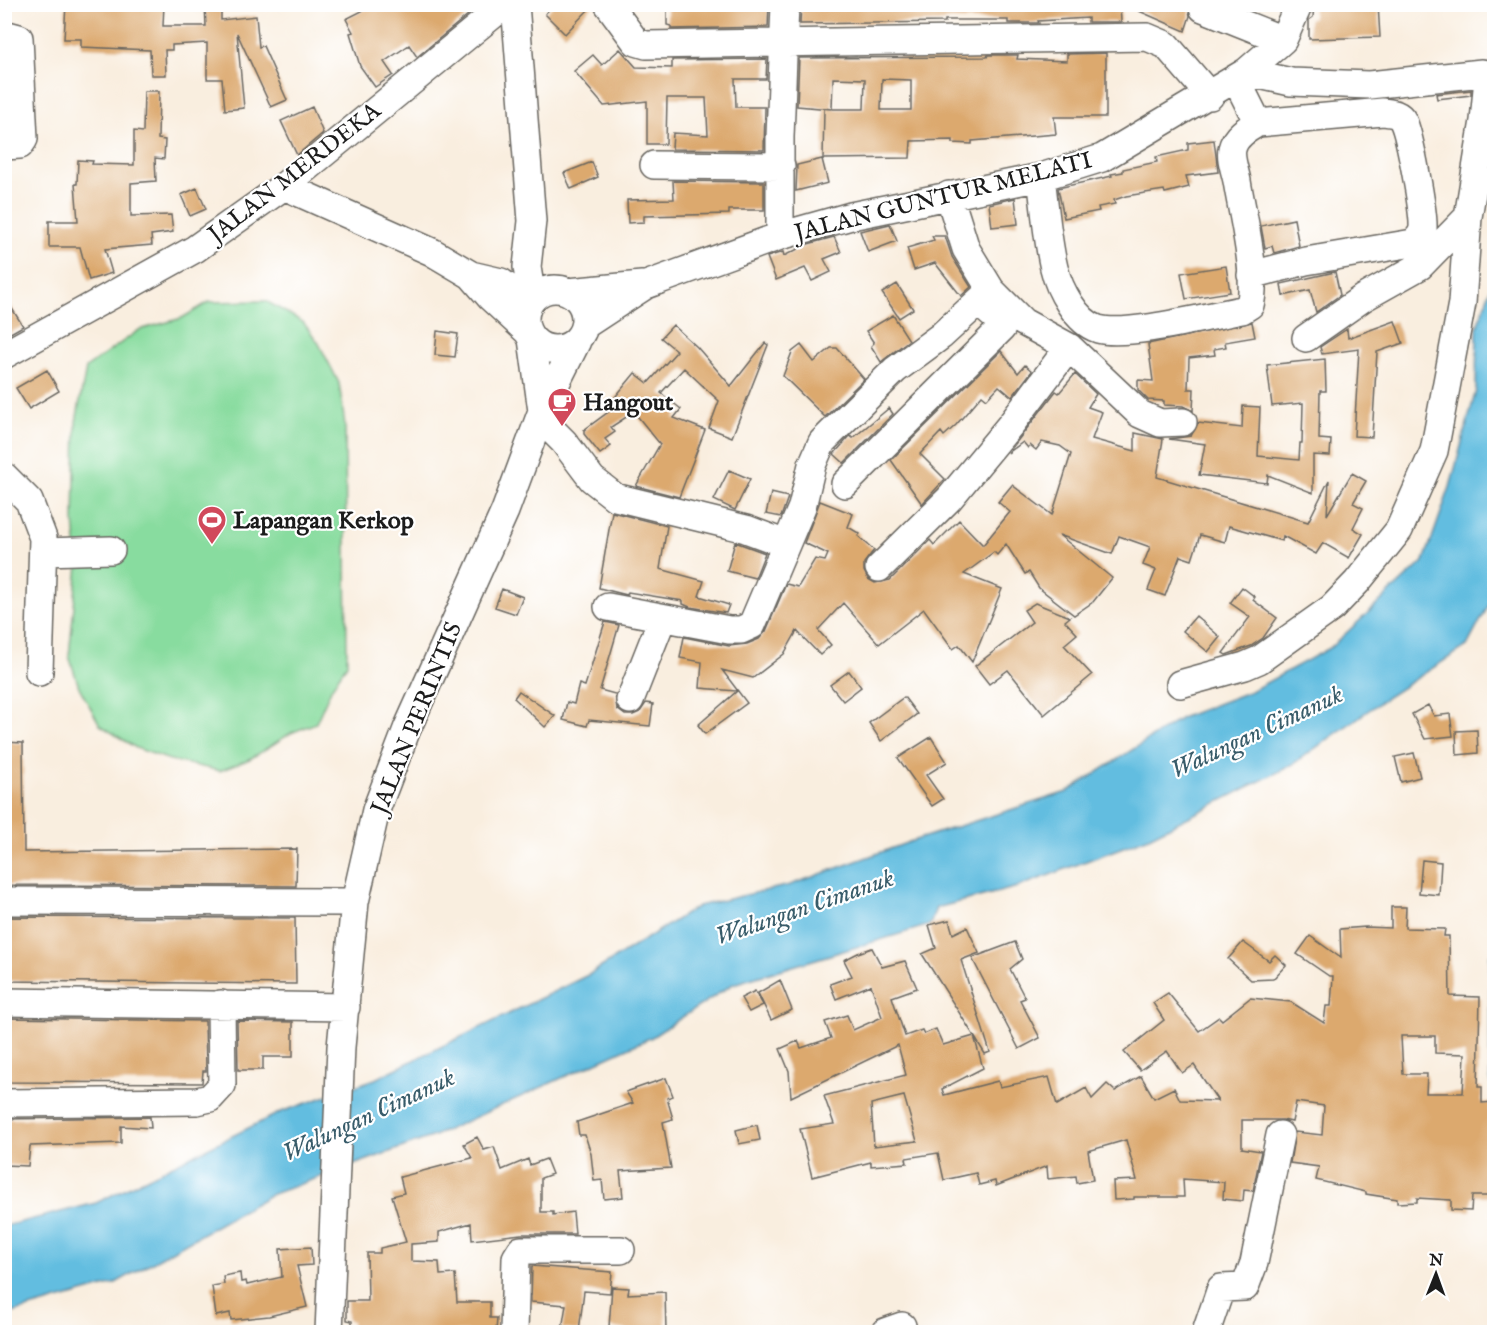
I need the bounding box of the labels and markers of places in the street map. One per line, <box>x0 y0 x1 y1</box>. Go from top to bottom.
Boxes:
cafe icon: Hangout <box>546 386 578 428</box>
place label: Hangout <box>583 388 674 419</box>
sports icon: Lapangan Kerkop <box>196 504 228 546</box>
place label: Lapangan Kerkop <box>233 506 414 537</box>

